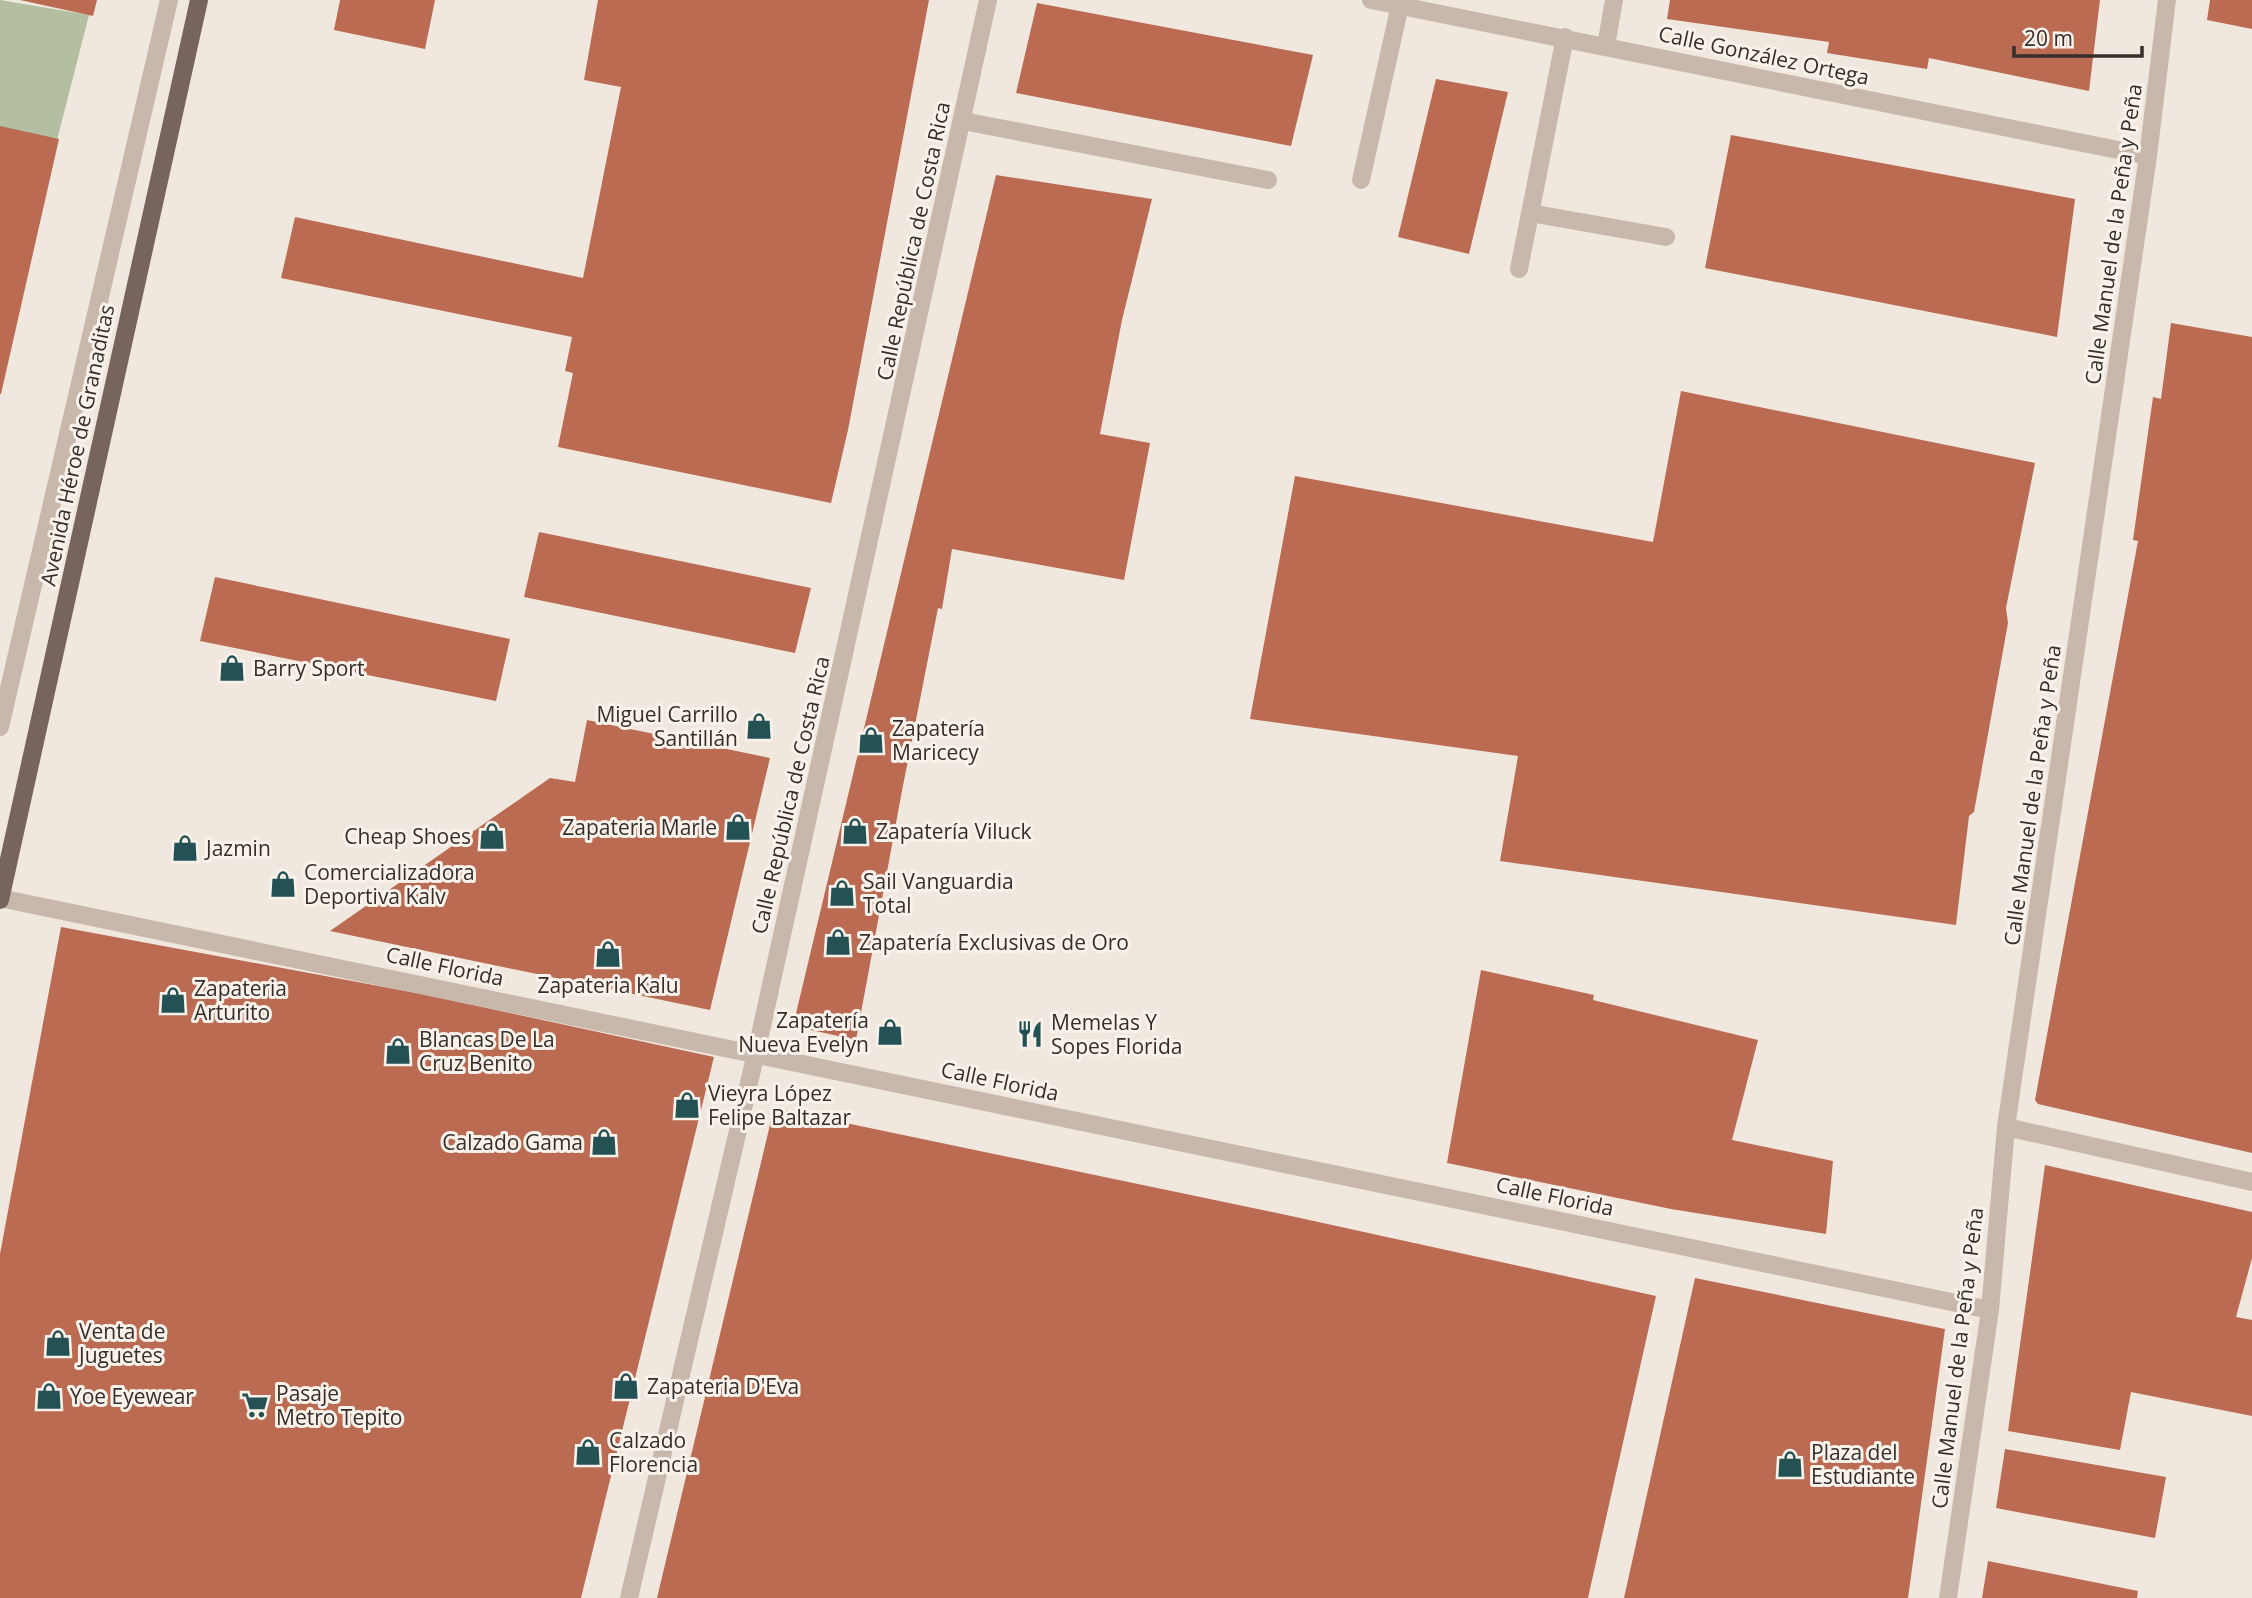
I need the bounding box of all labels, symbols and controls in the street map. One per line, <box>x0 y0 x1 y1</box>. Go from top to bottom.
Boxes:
scale bar <box>2014 14 2142 58</box>
street label: Calle González Ortega <box>1656 19 1872 91</box>
text: 20 m <box>2024 24 2073 52</box>
street label: Calle Manuel de la Peña y Peña <box>2078 82 2148 386</box>
street label: Calle República de Costa Rica <box>870 99 956 383</box>
street label: Avenida Héroe de Granaditas <box>33 302 121 588</box>
street label: Calle Manuel de la Peña y Peña <box>1997 643 2067 947</box>
shop icon: Barry Sport <box>217 653 247 683</box>
street label: Calle República de Costa Rica <box>744 653 836 937</box>
place label: Barry Sport <box>253 654 364 682</box>
place label: Miguel Carrillo Santillán <box>596 700 738 752</box>
shop icon: Miguel Carrillo Santillán <box>744 711 774 741</box>
place label: Zapatería Maricecy <box>892 714 985 766</box>
shop icon: Zapatería Maricecy <box>856 725 886 755</box>
shop icon: Zapateria Marle <box>723 812 753 842</box>
place label: Zapateria Marle <box>562 813 717 841</box>
shop icon: Zapatería Viluck <box>840 816 870 846</box>
place label: Zapatería Viluck <box>876 817 1032 845</box>
shop icon: Cheap Shoes <box>477 821 507 851</box>
place label: Cheap Shoes <box>344 822 471 850</box>
shop icon: Jazmin <box>170 833 200 863</box>
place label: Jazmin <box>204 834 271 862</box>
place label: Comercializadora Deportiva Kalv <box>304 858 475 910</box>
place label: Sail Vanguardia Total <box>863 867 1014 919</box>
shop icon: Comercializadora Deportiva Kalv <box>268 869 298 899</box>
shop icon: Sail Vanguardia Total <box>827 878 857 908</box>
shop icon: Zapatería Exclusivas de Oro <box>823 927 853 957</box>
place label: Zapatería Exclusivas de Oro <box>859 928 1129 956</box>
shop icon: Zapateria Kalu <box>593 939 623 969</box>
street label: Calle Florida <box>383 940 507 992</box>
place label: Zapateria Kalu <box>537 971 679 999</box>
place label: Zapateria Arturito <box>194 974 287 1026</box>
shop icon: Zapateria Arturito <box>158 985 188 1015</box>
place label: Zapatería Nueva Evelyn <box>738 1006 869 1058</box>
place label: Memelas Y Sopes Florida <box>1051 1008 1182 1060</box>
shop icon: Zapatería Nueva Evelyn <box>875 1017 905 1047</box>
restaurant icon: Memelas Y Sopes Florida <box>1015 1019 1045 1049</box>
place label: Blancas De La Cruz Benito <box>419 1025 555 1077</box>
shop icon: Blancas De La Cruz Benito <box>383 1036 413 1066</box>
street label: Calle Florida <box>938 1055 1062 1107</box>
place label: Vieyra López Felipe Baltazar <box>708 1079 852 1131</box>
shop icon: Vieyra López Felipe Baltazar <box>672 1090 702 1120</box>
shop icon: Calzado Gama <box>589 1127 619 1157</box>
place label: Calzado Gama <box>442 1128 583 1156</box>
street label: Calle Florida <box>1493 1170 1617 1222</box>
street label: Calle Manuel de la Peña y Peña <box>1925 1206 1989 1510</box>
place label: Venta de Juguetes <box>77 1317 165 1369</box>
shop icon: Venta de Juguetes <box>43 1328 73 1358</box>
shop icon: Zapateria D'Eva <box>611 1371 641 1401</box>
place label: Zapateria D'Eva <box>647 1372 799 1400</box>
place label: Pasaje Metro Tepito <box>276 1379 402 1431</box>
shop icon: Yoe Eyewear <box>34 1381 64 1411</box>
place label: Yoe Eyewear <box>70 1382 194 1410</box>
supermarket icon: Pasaje Metro Tepito <box>240 1390 270 1420</box>
place label: Calzado Florencia <box>609 1426 698 1478</box>
shop icon: Calzado Florencia <box>573 1437 603 1467</box>
place label: Plaza del Estudiante <box>1811 1438 1915 1490</box>
shop icon: Plaza del Estudiante <box>1775 1449 1805 1479</box>

